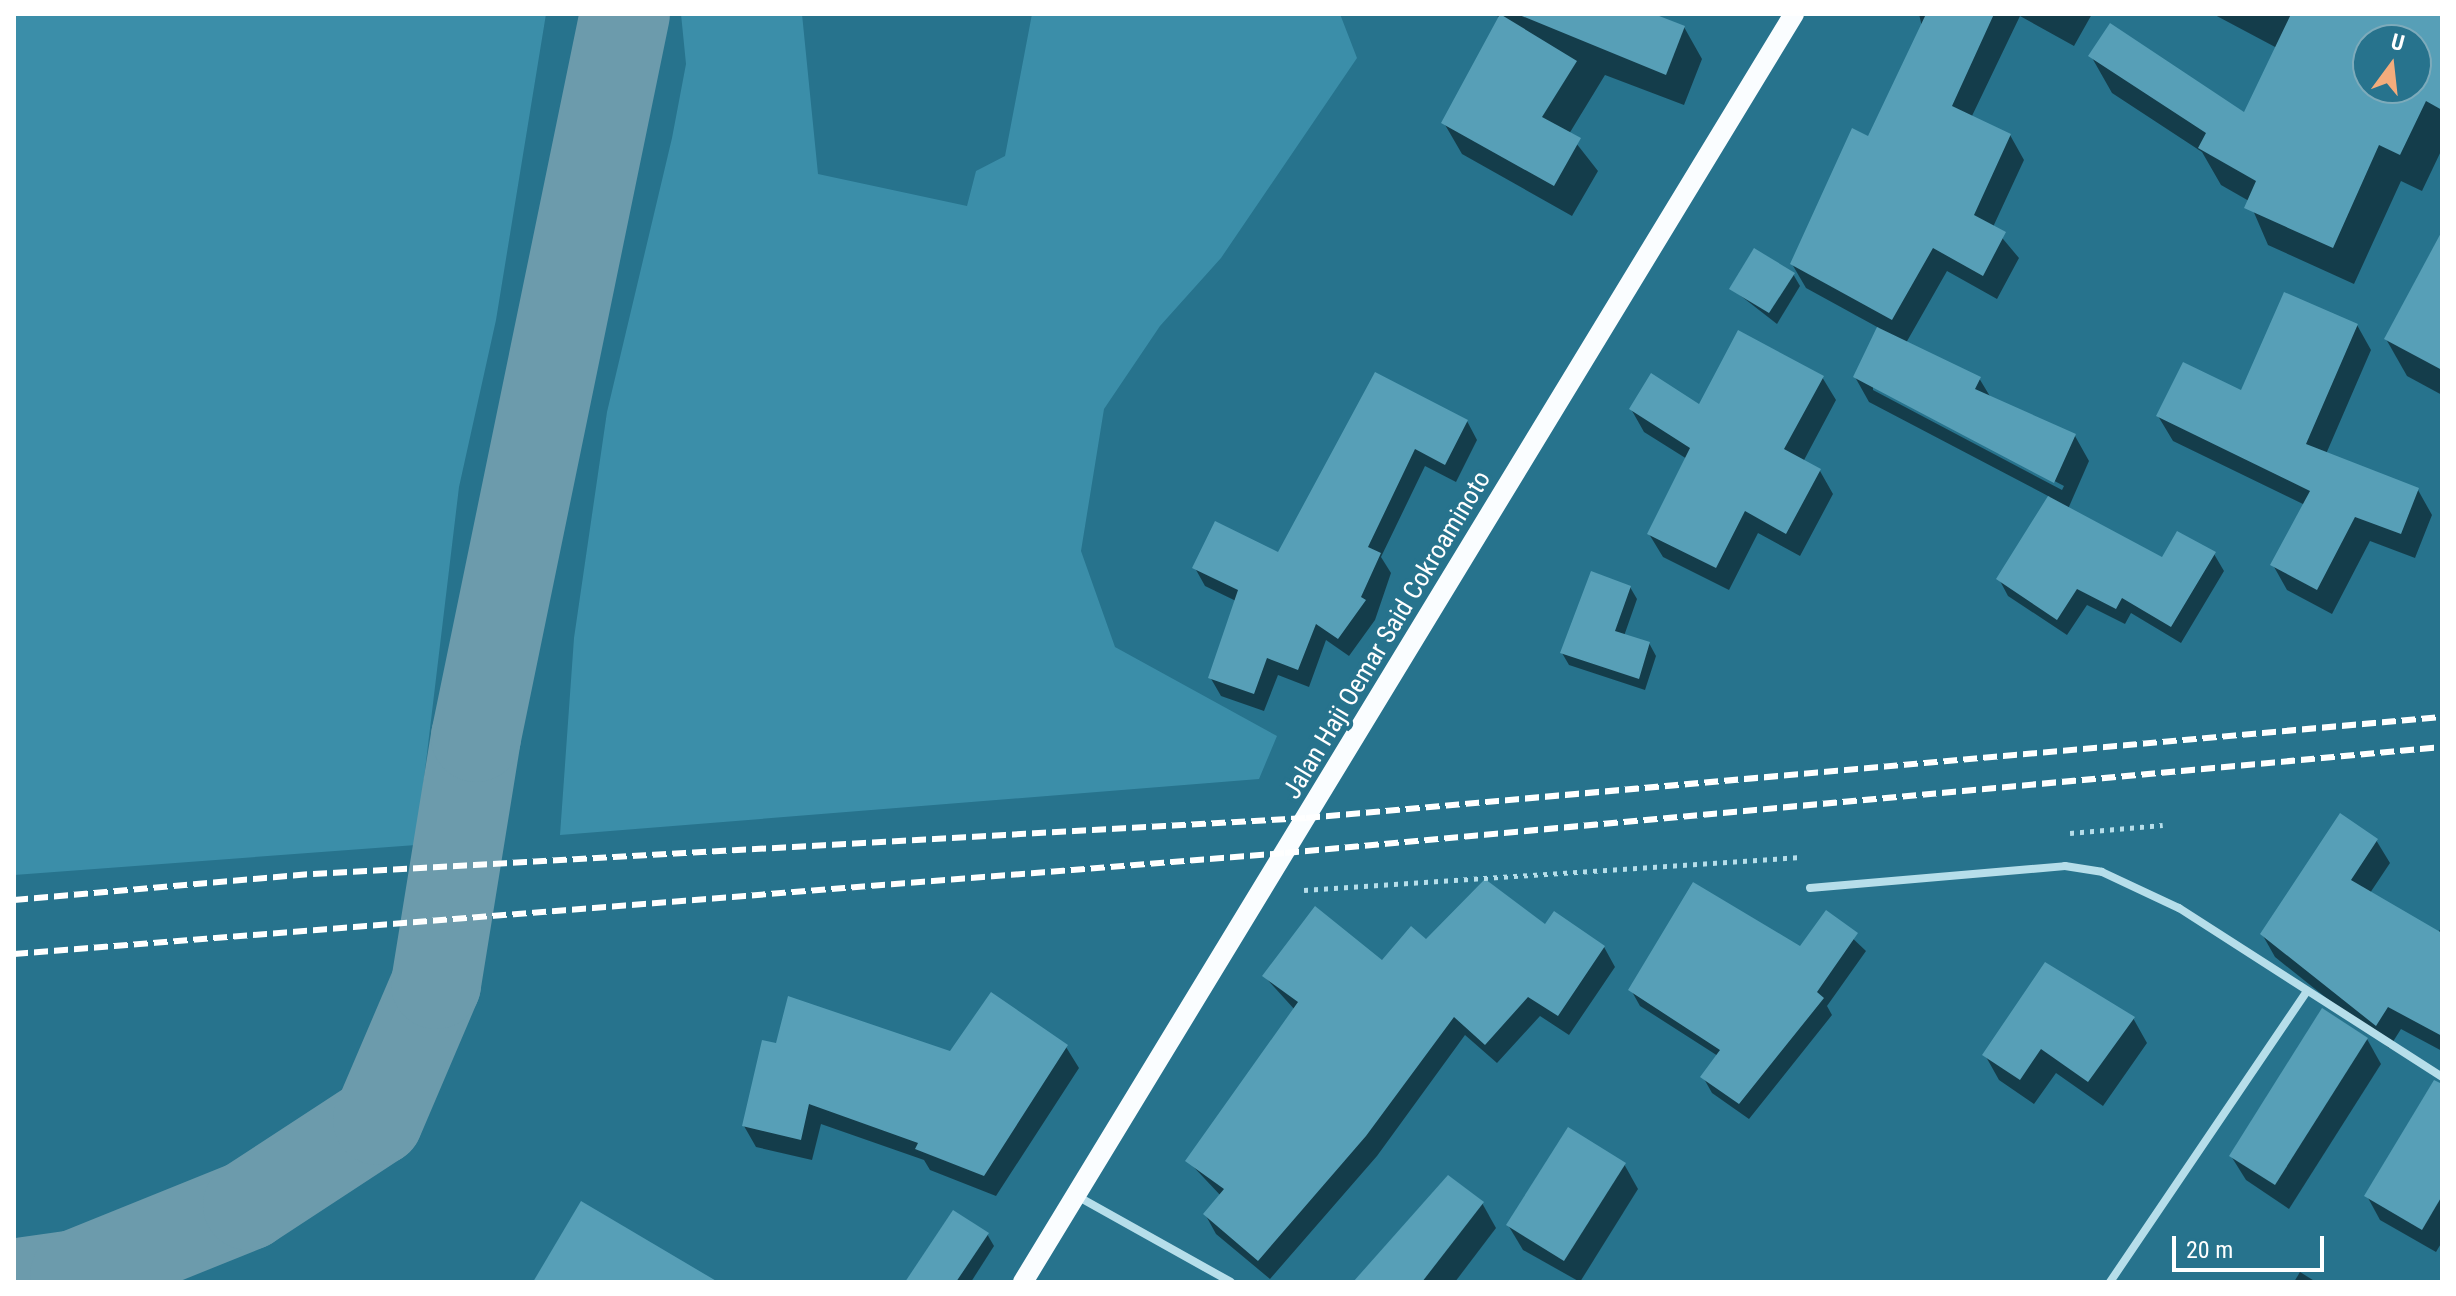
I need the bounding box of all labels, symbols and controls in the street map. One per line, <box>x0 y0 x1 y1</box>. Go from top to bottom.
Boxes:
north arrow <box>2352 24 2432 104</box>
text: U <box>2389 29 2407 56</box>
street label: Jalan Haji Oemar Said Cokroaminoto <box>1276 465 1498 805</box>
scale bar <box>2176 1220 2328 1270</box>
text: 20 m <box>2186 1236 2233 1264</box>

